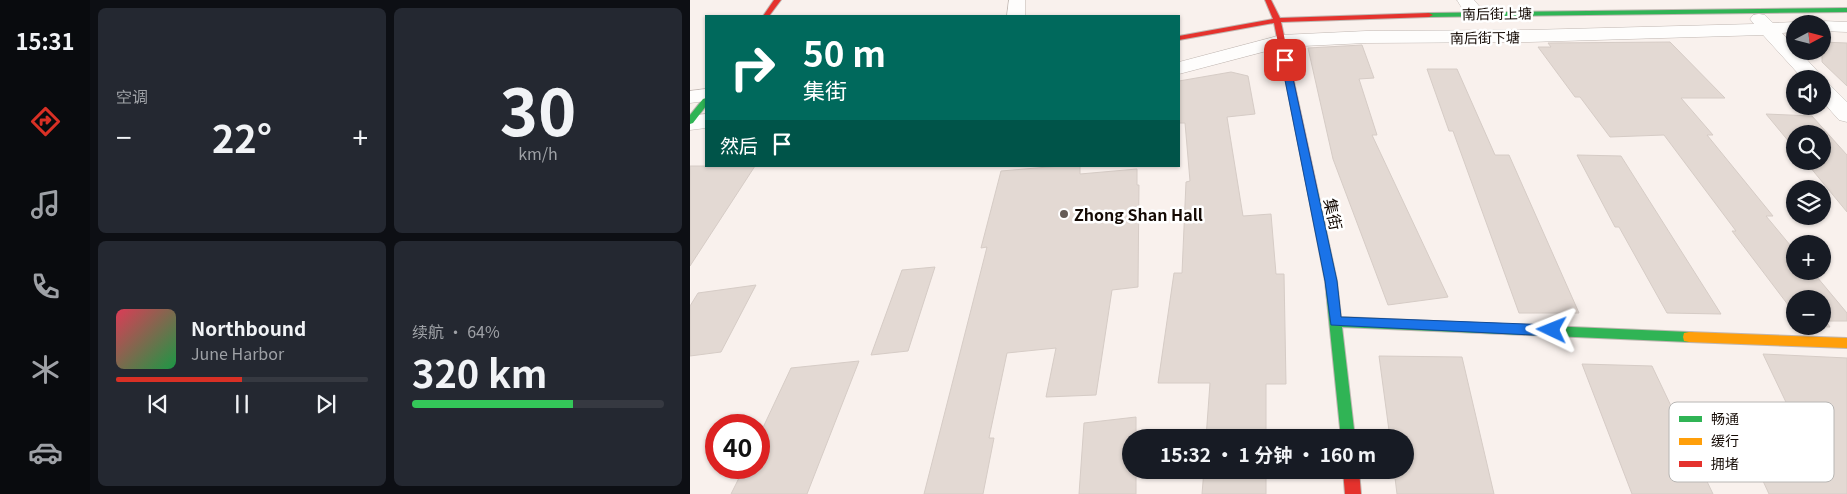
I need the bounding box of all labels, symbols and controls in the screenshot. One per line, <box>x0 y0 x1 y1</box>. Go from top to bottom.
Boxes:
street label: 南后街上塘 <box>1462 2 1532 24</box>
north arrow <box>1786 15 1831 60</box>
map controls <box>1786 15 1831 335</box>
text: 15:31 <box>15 24 75 56</box>
text: 50 m <box>803 26 886 77</box>
street label: 南后街下塘 <box>1450 26 1520 48</box>
icon: right <box>720 35 785 100</box>
pin <box>1264 39 1306 81</box>
icon: arrive <box>1271 46 1299 74</box>
text: 30 <box>500 61 576 155</box>
button: sound <box>1786 70 1831 115</box>
text: 集街 <box>803 73 847 105</box>
text: 空调 <box>116 84 148 108</box>
icon: directions <box>28 104 63 139</box>
text: 22° <box>212 109 272 164</box>
text: − <box>116 116 132 156</box>
text: + <box>352 116 368 156</box>
button: search <box>1786 125 1831 170</box>
icon: arrive <box>768 130 796 158</box>
text: 然后 <box>720 131 758 158</box>
text: km/h <box>518 141 558 165</box>
button: layers <box>1786 180 1831 225</box>
icon: music <box>28 187 63 222</box>
street label: 集街 <box>1319 196 1349 232</box>
place label: Zhong Shan Hall <box>1074 202 1203 226</box>
marker: Zhong Shan Hall <box>1058 208 1070 220</box>
button: + <box>1786 235 1831 280</box>
icon: phone <box>28 269 63 304</box>
button: − <box>1786 290 1831 335</box>
position arrow <box>1525 303 1577 355</box>
text: Northbound <box>191 314 306 341</box>
text: 续航 · 64% <box>412 319 500 343</box>
text: June Harbor <box>191 341 284 365</box>
text: 320 km <box>412 344 547 399</box>
icon: climate <box>28 352 63 387</box>
icon: previous <box>144 390 172 418</box>
icon: pause <box>228 390 256 418</box>
icon: next <box>312 390 340 418</box>
legend <box>1669 402 1834 482</box>
text: 畅通 <box>1711 408 1739 428</box>
speed limit sign: 40 <box>705 414 770 479</box>
text: 缓行 <box>1711 430 1739 450</box>
icon: car <box>28 435 63 470</box>
text: 15:32 · 1 分钟 · 160 m <box>1160 440 1376 467</box>
text: 拥堵 <box>1711 453 1739 473</box>

